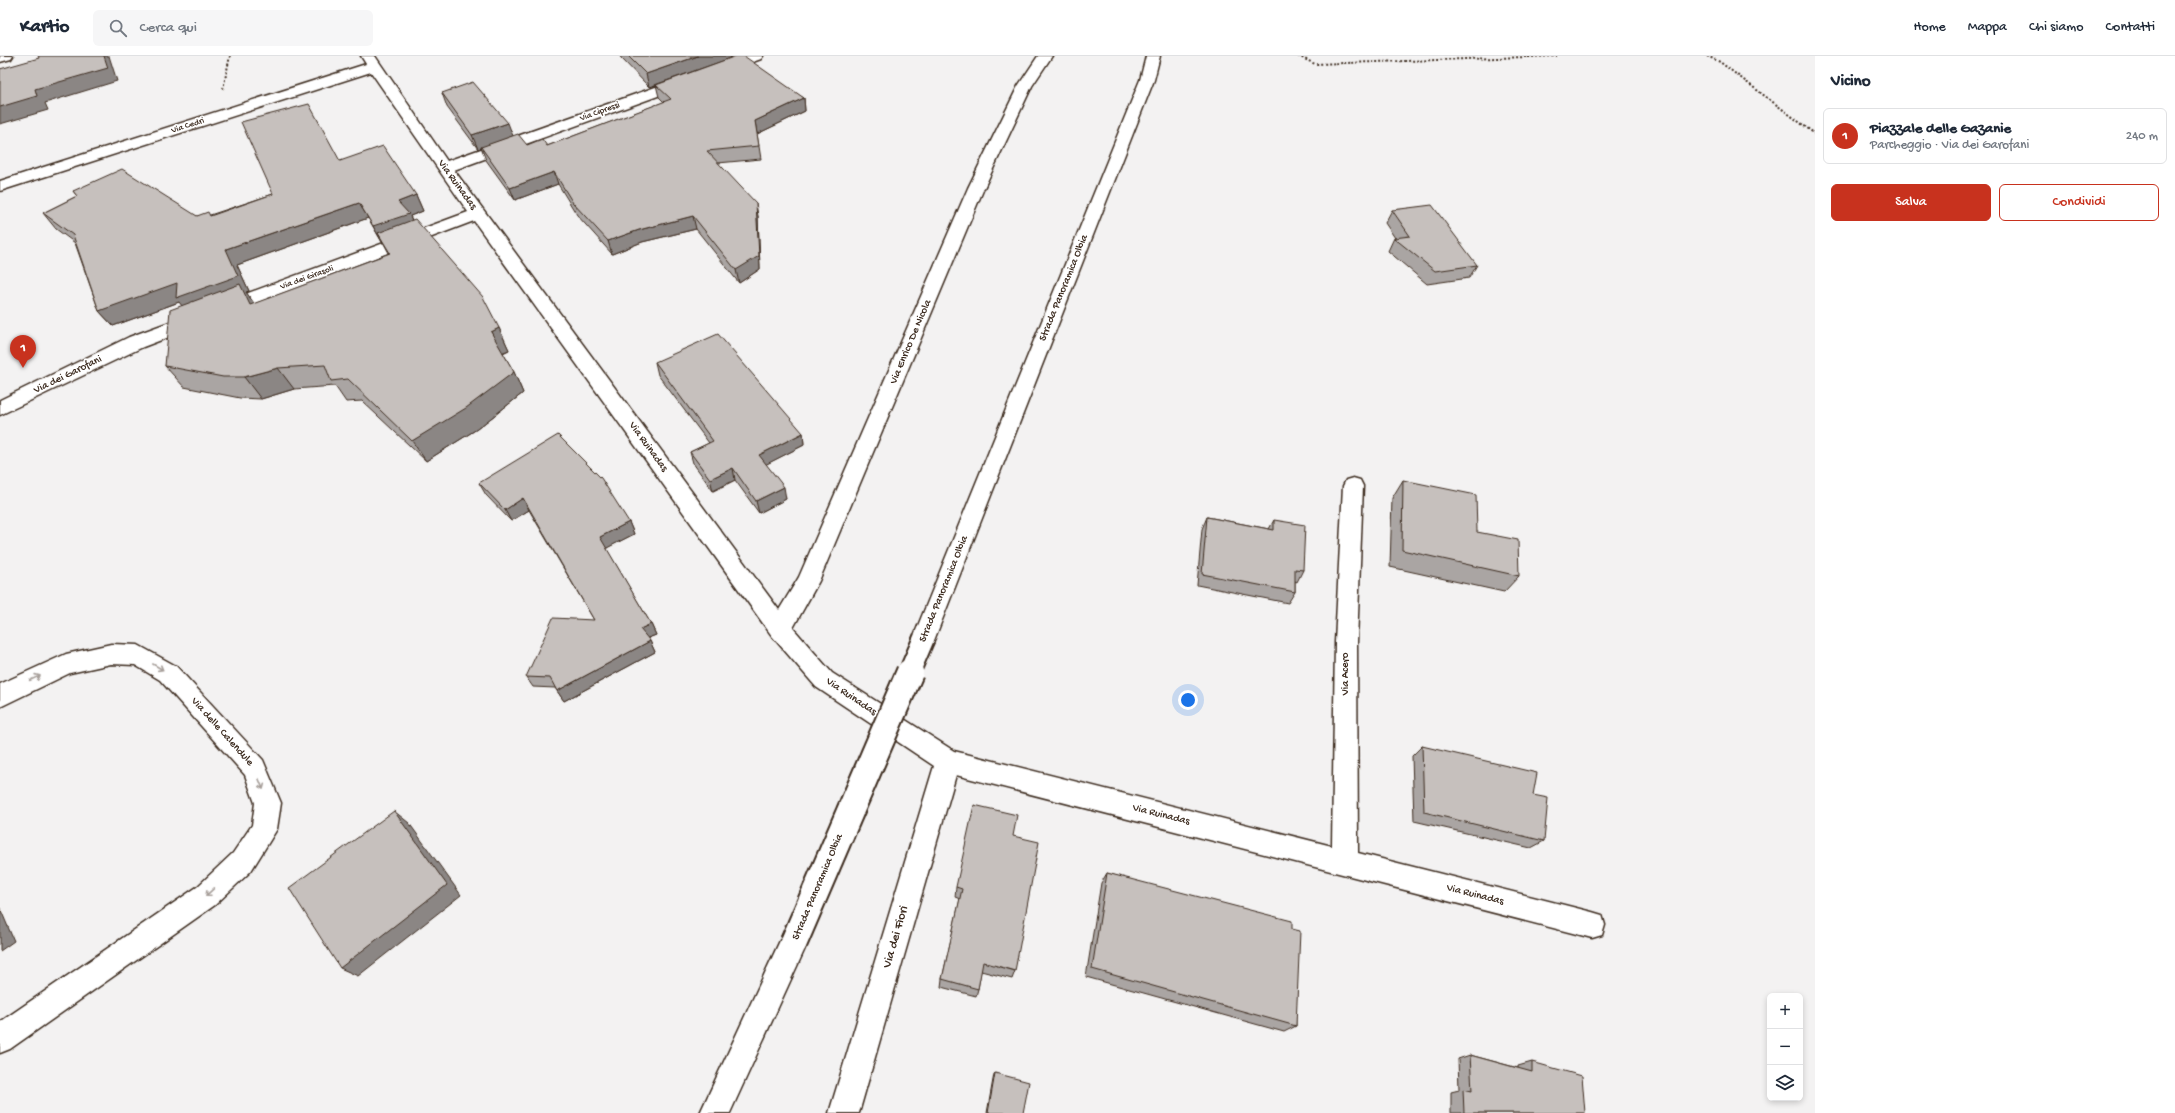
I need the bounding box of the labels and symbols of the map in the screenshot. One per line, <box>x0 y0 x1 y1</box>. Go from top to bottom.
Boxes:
street label: Via Cipressi <box>578 100 622 125</box>
street label: Via Cedri <box>169 116 206 137</box>
street label: Via Ruinadas <box>434 157 480 213</box>
street label: Strada Panoramica Olbia <box>1037 232 1091 343</box>
street label: Via dei Girasoli <box>278 263 335 293</box>
street label: Via Enrico De Nicola <box>887 297 935 387</box>
pin: 1 <box>10 335 36 368</box>
street label: Via dei Garofani <box>31 352 104 397</box>
street label: Via Ruinadas <box>625 419 671 475</box>
street label: Strada Panoramica Olbia <box>917 533 971 644</box>
street label: Via Acero <box>1340 652 1352 696</box>
one-way arrow <box>152 663 164 671</box>
one-way arrow <box>29 674 41 681</box>
street label: Via Ruinadas <box>823 675 879 719</box>
your location <box>1178 690 1198 710</box>
street label: Via delle Calendule <box>188 695 256 769</box>
one-way arrow <box>257 778 265 790</box>
street label: Via Ruinadas <box>1130 802 1192 828</box>
street label: Strada Panoramica Olbia <box>790 831 846 942</box>
street label: Via Ruinadas <box>1444 882 1506 908</box>
one-way arrow <box>206 887 216 896</box>
street label: Via dei Fiori <box>880 904 912 971</box>

